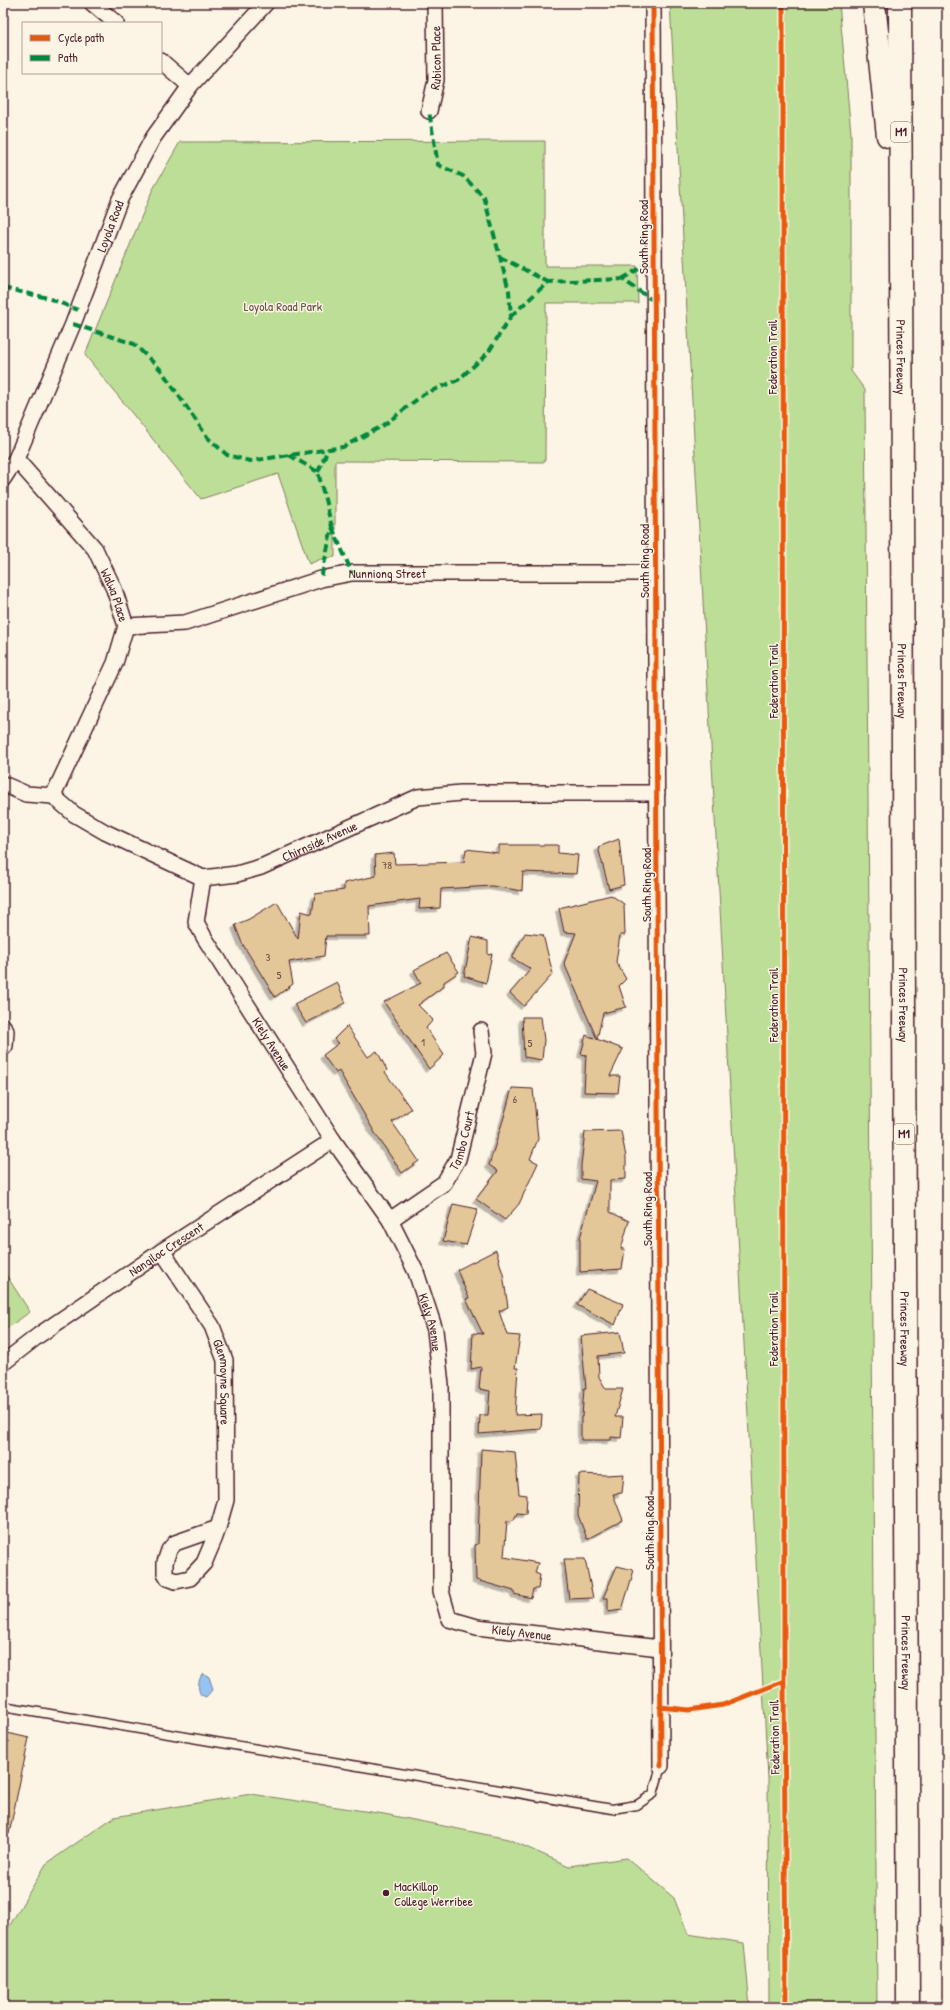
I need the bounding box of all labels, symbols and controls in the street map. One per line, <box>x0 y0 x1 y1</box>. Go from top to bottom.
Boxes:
legend <box>22 22 162 74</box>
street label: Rubicon Place <box>425 26 445 91</box>
text: Cycle path <box>58 29 104 46</box>
text: Path <box>58 49 78 66</box>
road number: M1 <box>891 122 911 142</box>
street label: Loyola Road <box>92 198 128 254</box>
street label: South Ring Road <box>634 200 652 274</box>
park label: Loyola Road Park <box>244 297 323 315</box>
street label: Federation Trail <box>763 319 781 395</box>
street label: Princes Freeway <box>892 319 911 395</box>
street label: South Ring Road <box>635 524 653 598</box>
street label: Nunniong Street <box>349 564 426 582</box>
street label: Walwa Place <box>96 565 133 624</box>
street label: Federation Trail <box>764 643 782 719</box>
street label: Princes Freeway <box>894 643 912 719</box>
street label: Chirnside Avenue <box>279 816 360 866</box>
street label: South Ring Road <box>637 848 655 922</box>
house number: 78 <box>382 858 392 872</box>
house number: 3 <box>266 950 271 964</box>
street label: Federation Trail <box>764 967 782 1043</box>
street label: Princes Freeway <box>895 967 913 1043</box>
house number: 5 <box>277 968 282 982</box>
street label: Kiely Avenue <box>248 1014 295 1074</box>
house number: 1 <box>421 1035 425 1049</box>
house number: 5 <box>528 1036 533 1050</box>
house number: 6 <box>513 1092 518 1106</box>
street label: Tambo Court <box>444 1109 479 1174</box>
road number: M1 <box>894 1124 914 1144</box>
street label: South Ring Road <box>638 1172 656 1246</box>
street label: Nangiloc Crescent <box>125 1217 207 1280</box>
street label: Kiely Avenue <box>414 1291 446 1352</box>
street label: Federation Trail <box>764 1291 782 1367</box>
street label: Princes Freeway <box>896 1291 914 1367</box>
street label: Glenmoyne Square <box>209 1336 234 1425</box>
street label: South Ring Road <box>640 1496 658 1570</box>
street label: Princes Freeway <box>897 1615 916 1691</box>
street label: Kiely Avenue <box>491 1620 552 1644</box>
street label: Federation Trail <box>764 1699 784 1775</box>
place label: MacKillop College Werribee <box>394 1877 473 1910</box>
marker: MacKillop College Werribee <box>381 1888 391 1898</box>

